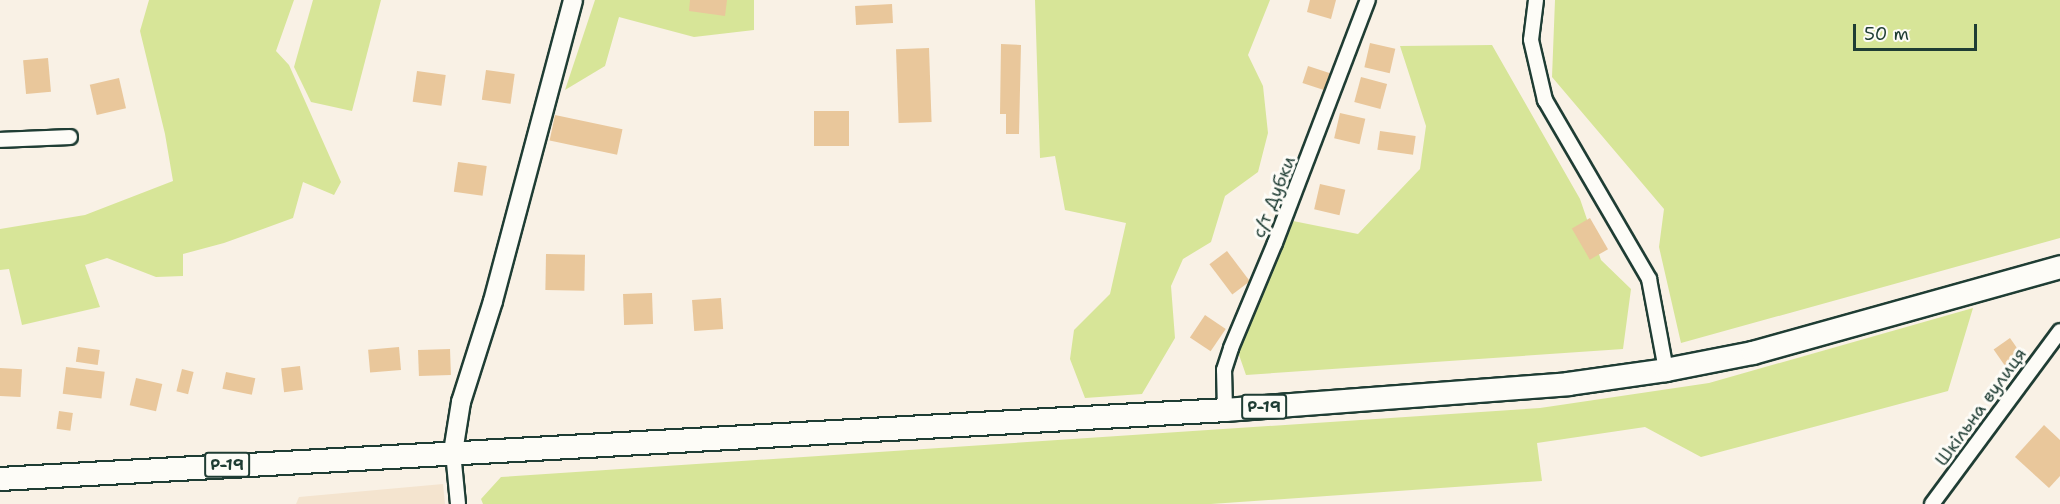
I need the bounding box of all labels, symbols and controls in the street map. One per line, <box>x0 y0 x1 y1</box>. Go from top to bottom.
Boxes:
scale bar <box>1856 12 1980 50</box>
text: 50 m <box>1864 22 1909 46</box>
street label: с/т Дубки <box>1248 153 1300 241</box>
street label: Шкільна вулиця <box>1931 344 2031 470</box>
road number: Р-19 <box>1240 394 1288 420</box>
road number: Р-19 <box>203 452 251 478</box>

